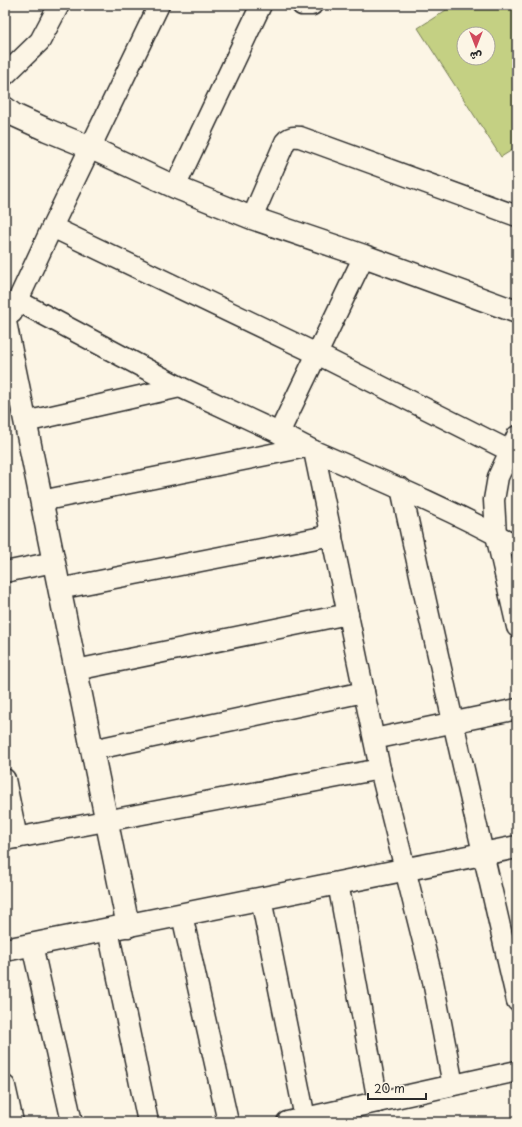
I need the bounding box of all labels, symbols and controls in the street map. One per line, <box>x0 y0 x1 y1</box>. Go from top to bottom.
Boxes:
north arrow <box>456 26 496 66</box>
text: ش <box>470 48 482 65</box>
scale bar <box>368 1075 426 1101</box>
text: 20 m <box>374 1079 405 1097</box>

